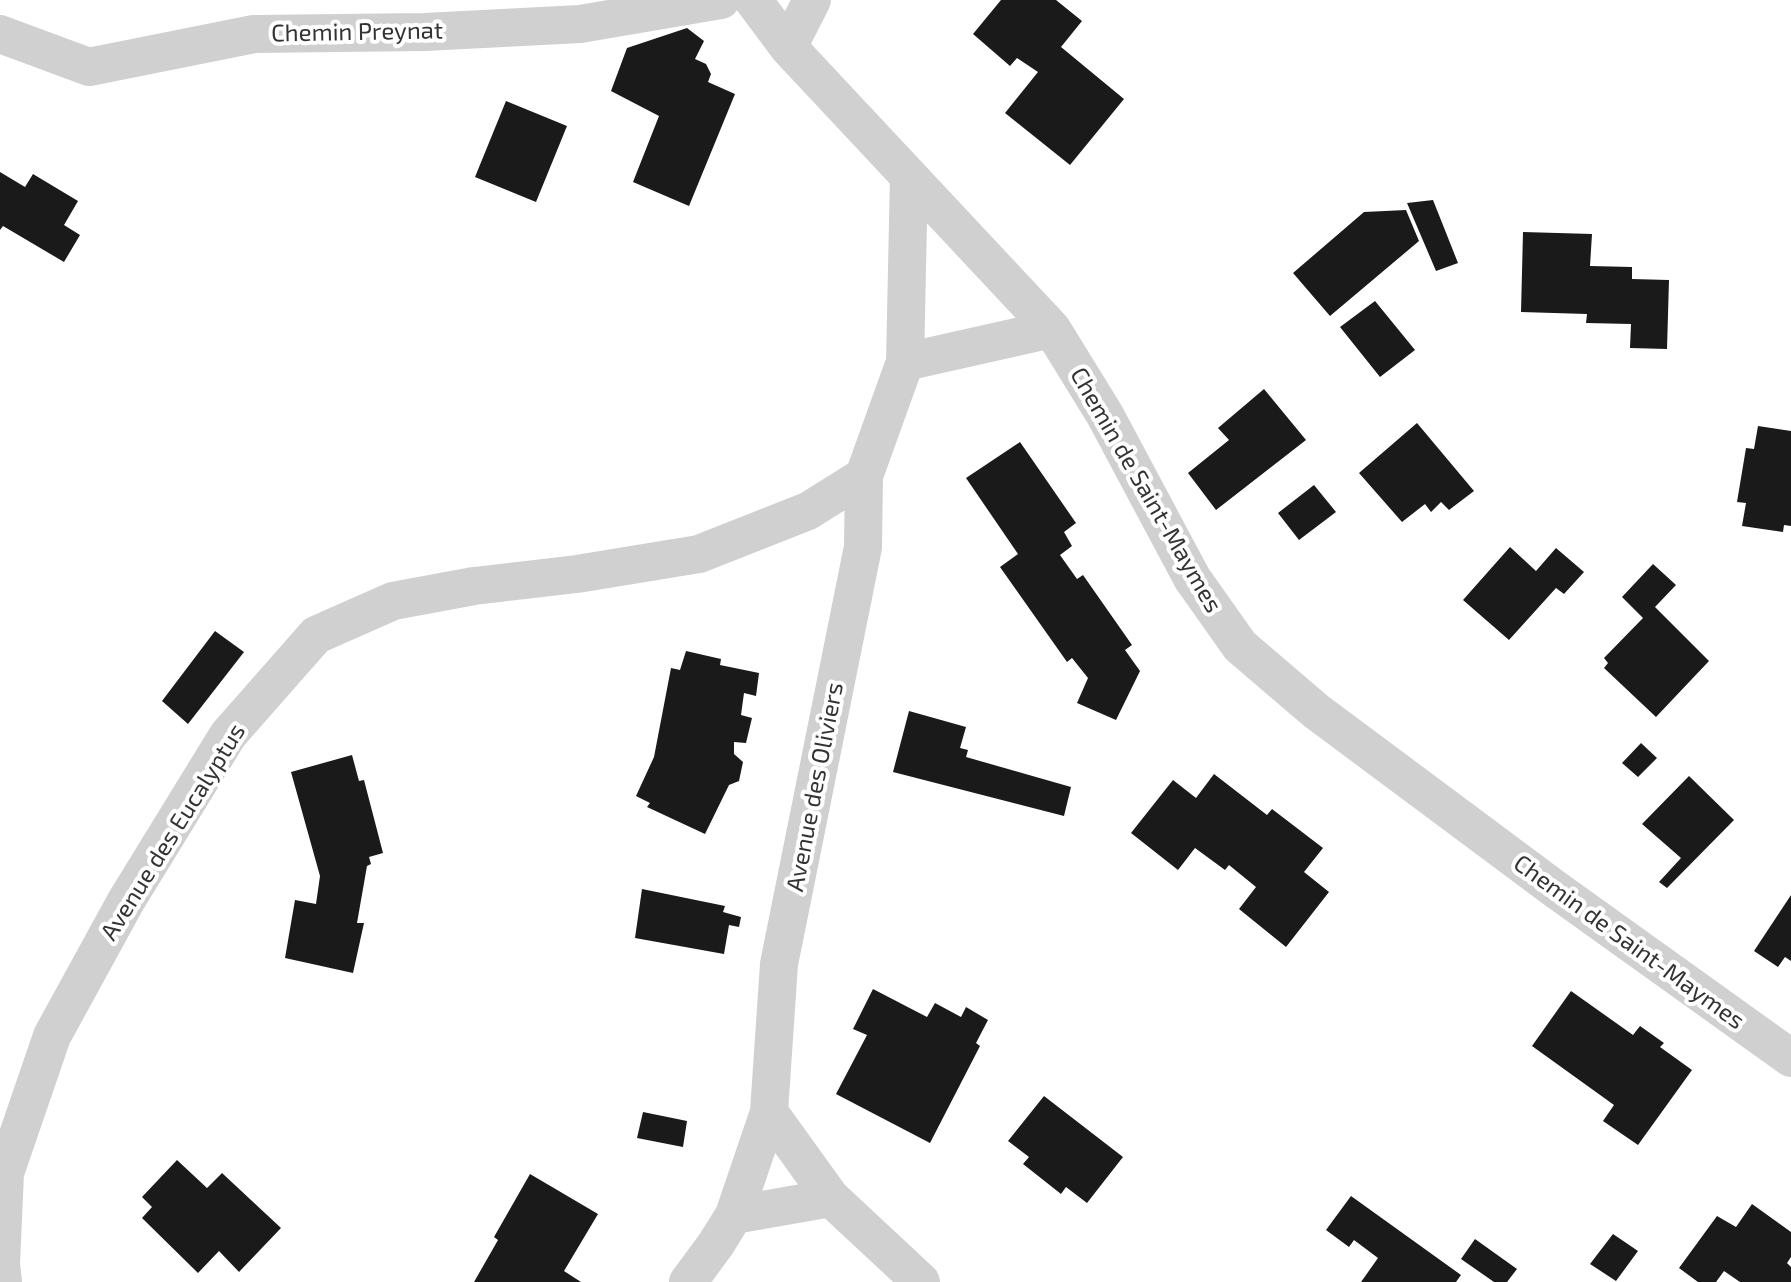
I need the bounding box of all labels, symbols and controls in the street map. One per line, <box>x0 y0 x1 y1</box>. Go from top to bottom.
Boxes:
street label: Chemin Preynat <box>271 16 443 48</box>
street label: Chemin de Saint-Maymes <box>1064 362 1228 618</box>
street label: Avenue des Oliviers <box>781 680 849 894</box>
street label: Avenue des Eucalyptus <box>94 718 252 946</box>
street label: Chemin de Saint-Maymes <box>1508 849 1750 1035</box>

